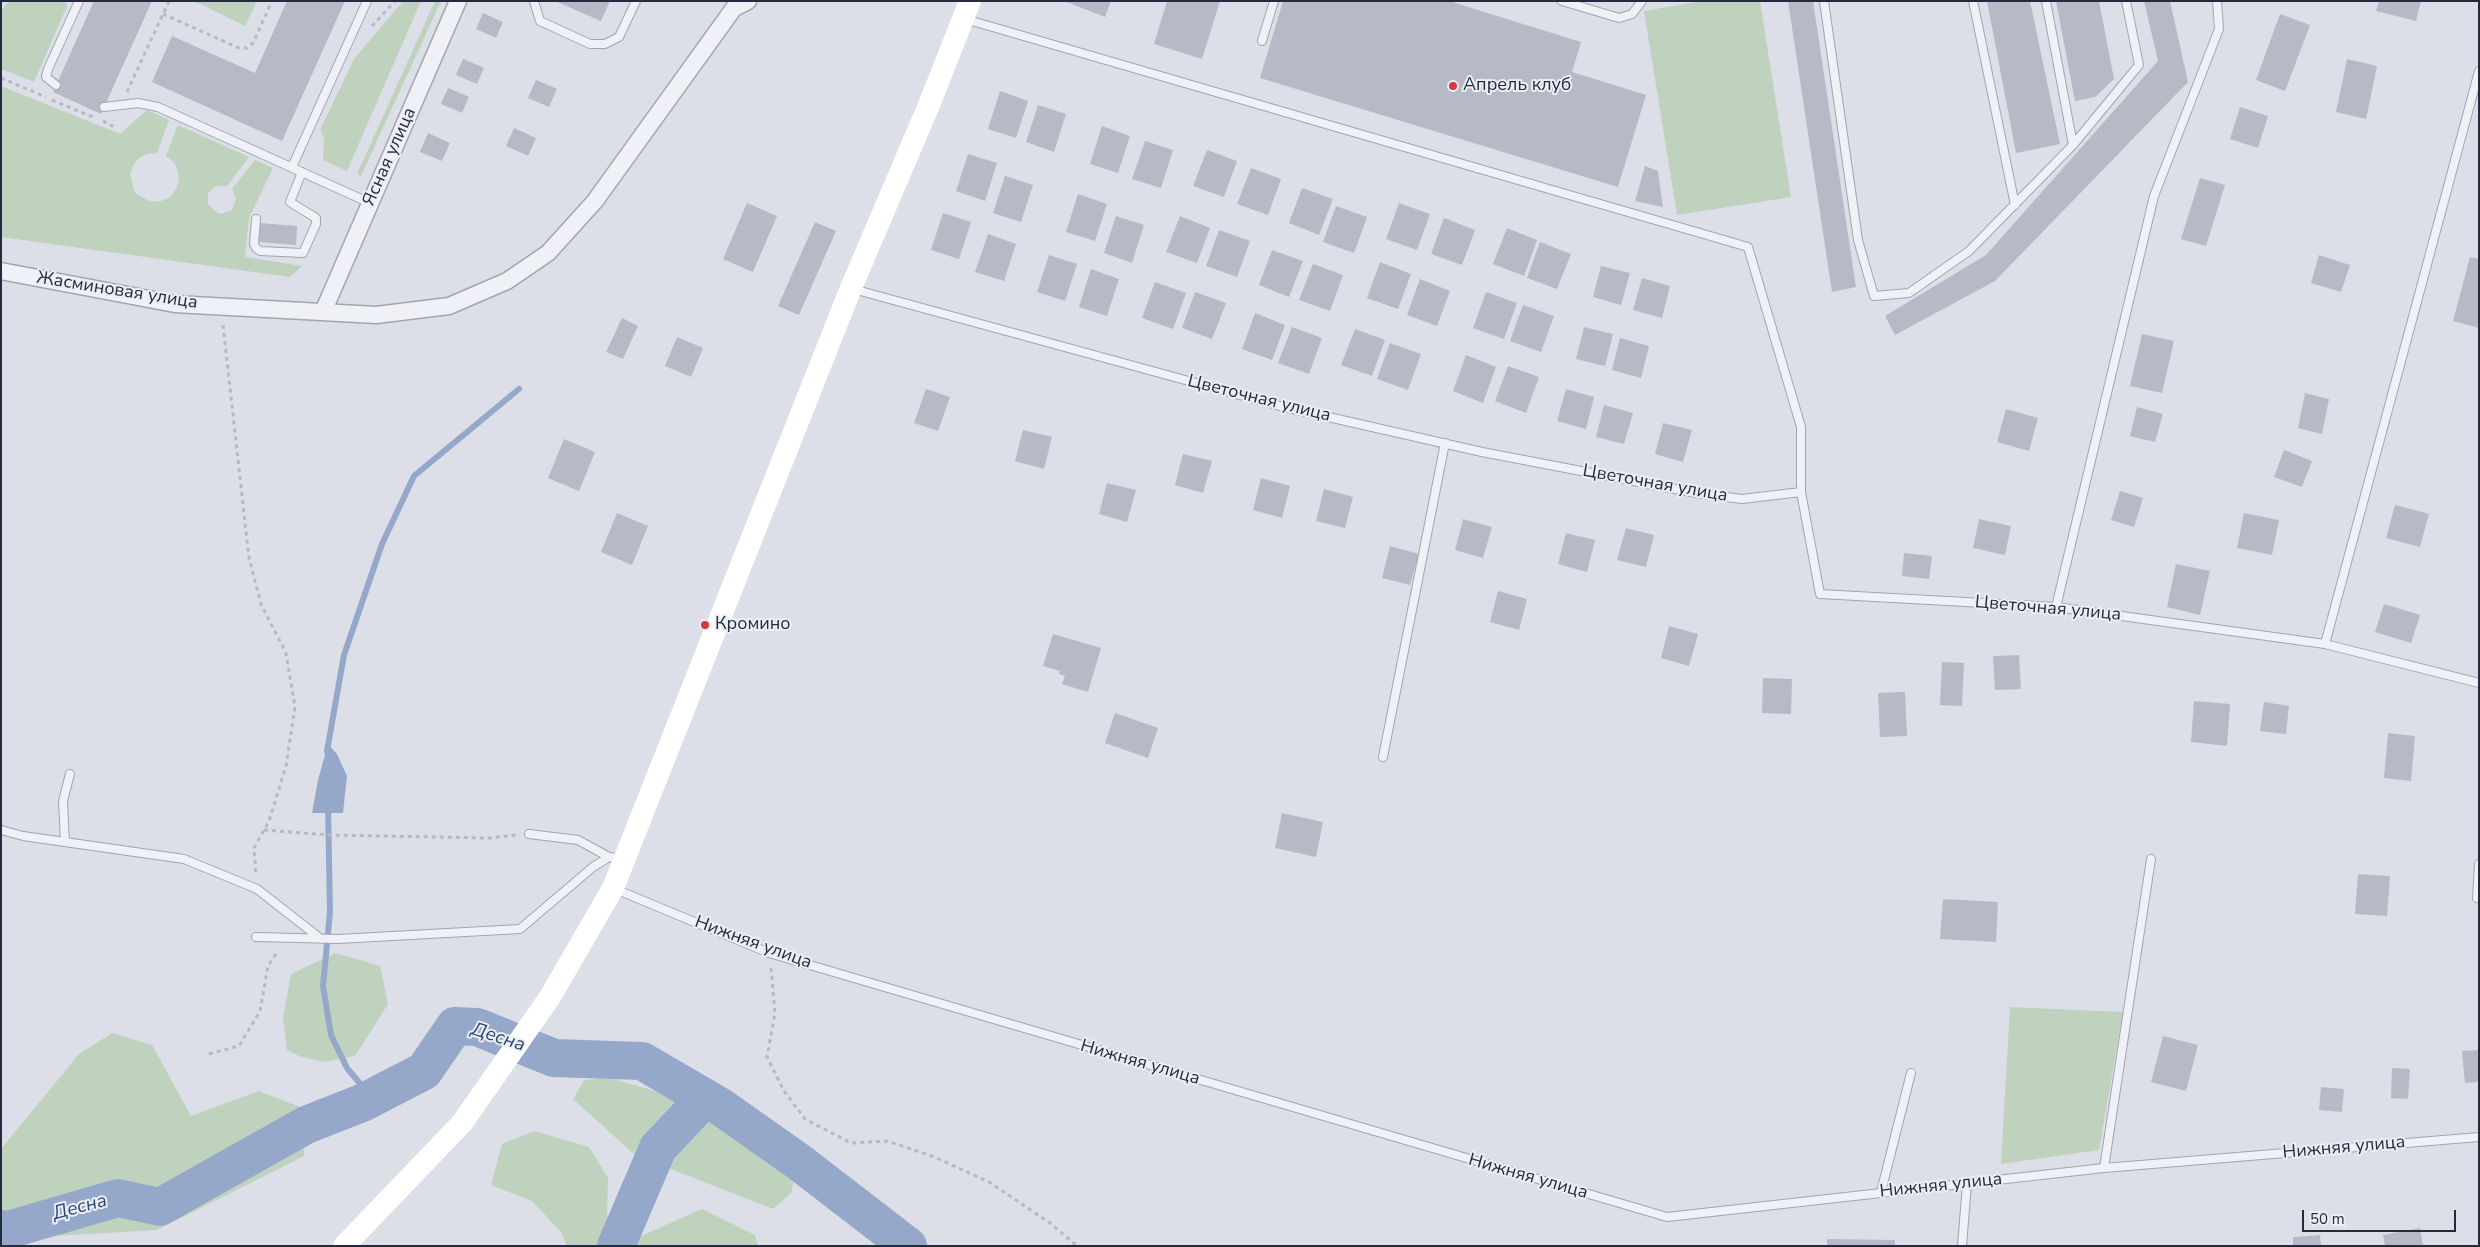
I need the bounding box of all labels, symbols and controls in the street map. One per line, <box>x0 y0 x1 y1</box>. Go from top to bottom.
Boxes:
place label: Апрель клуб <box>1463 75 1571 97</box>
marker: Апрель клуб <box>1447 80 1459 92</box>
street label: Ясная улица <box>359 104 421 210</box>
street label: Жасминовая улица <box>35 268 199 314</box>
street label: Цветочная улица <box>1185 371 1333 427</box>
street label: Цветочная улица <box>1581 461 1729 507</box>
street label: Цветочная улица <box>1974 592 2122 626</box>
place label: Кромино <box>715 614 791 636</box>
marker: Кромино <box>699 619 711 631</box>
street label: Нижняя улица <box>691 912 815 974</box>
water label: Десна <box>468 1019 528 1057</box>
street label: Нижняя улица <box>1078 1036 1202 1090</box>
street label: Нижняя улица <box>2282 1132 2406 1164</box>
street label: Нижняя улица <box>1466 1150 1590 1204</box>
street label: Нижняя улица <box>1879 1169 2003 1203</box>
water label: Десна <box>50 1190 110 1226</box>
scale bar <box>2305 1200 2459 1232</box>
text: 50 m <box>2310 1209 2345 1229</box>

